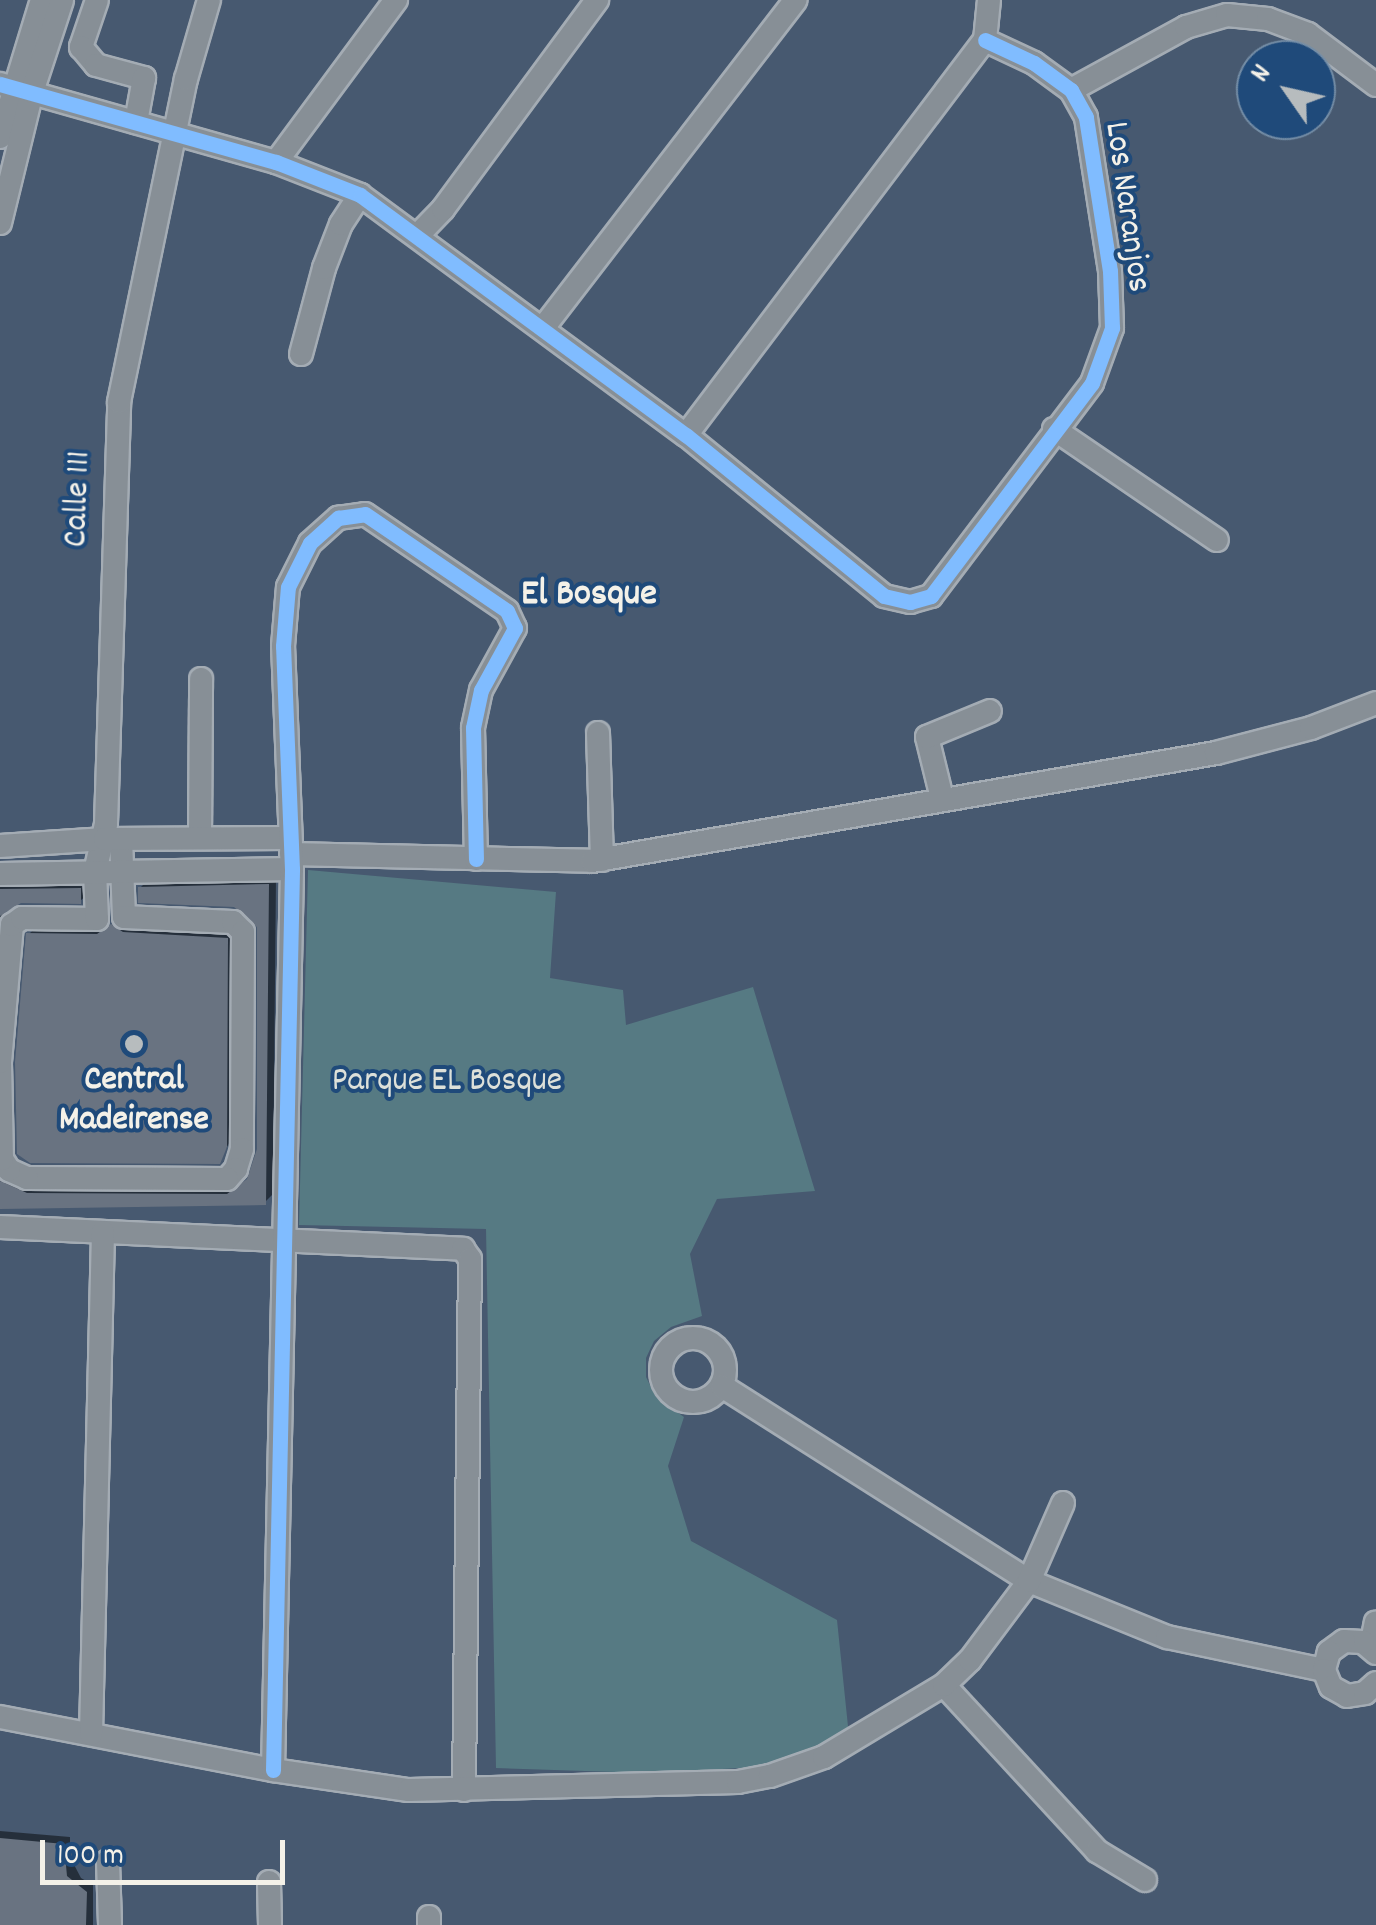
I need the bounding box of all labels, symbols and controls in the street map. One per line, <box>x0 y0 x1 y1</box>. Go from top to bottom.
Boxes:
north arrow <box>1236 40 1336 140</box>
text: N <box>1242 57 1283 91</box>
street label: Los Naranjos <box>1093 119 1159 295</box>
street label: Calle 111 <box>56 450 102 548</box>
district label: El Bosque <box>521 573 657 619</box>
marker: Central Madeirense <box>123 1033 145 1055</box>
place label: Central Madeirense <box>59 1060 209 1142</box>
park label: Parque EL Bosque <box>332 1061 562 1103</box>
scale bar <box>45 1820 290 1882</box>
text: 100 m <box>57 1836 124 1879</box>

